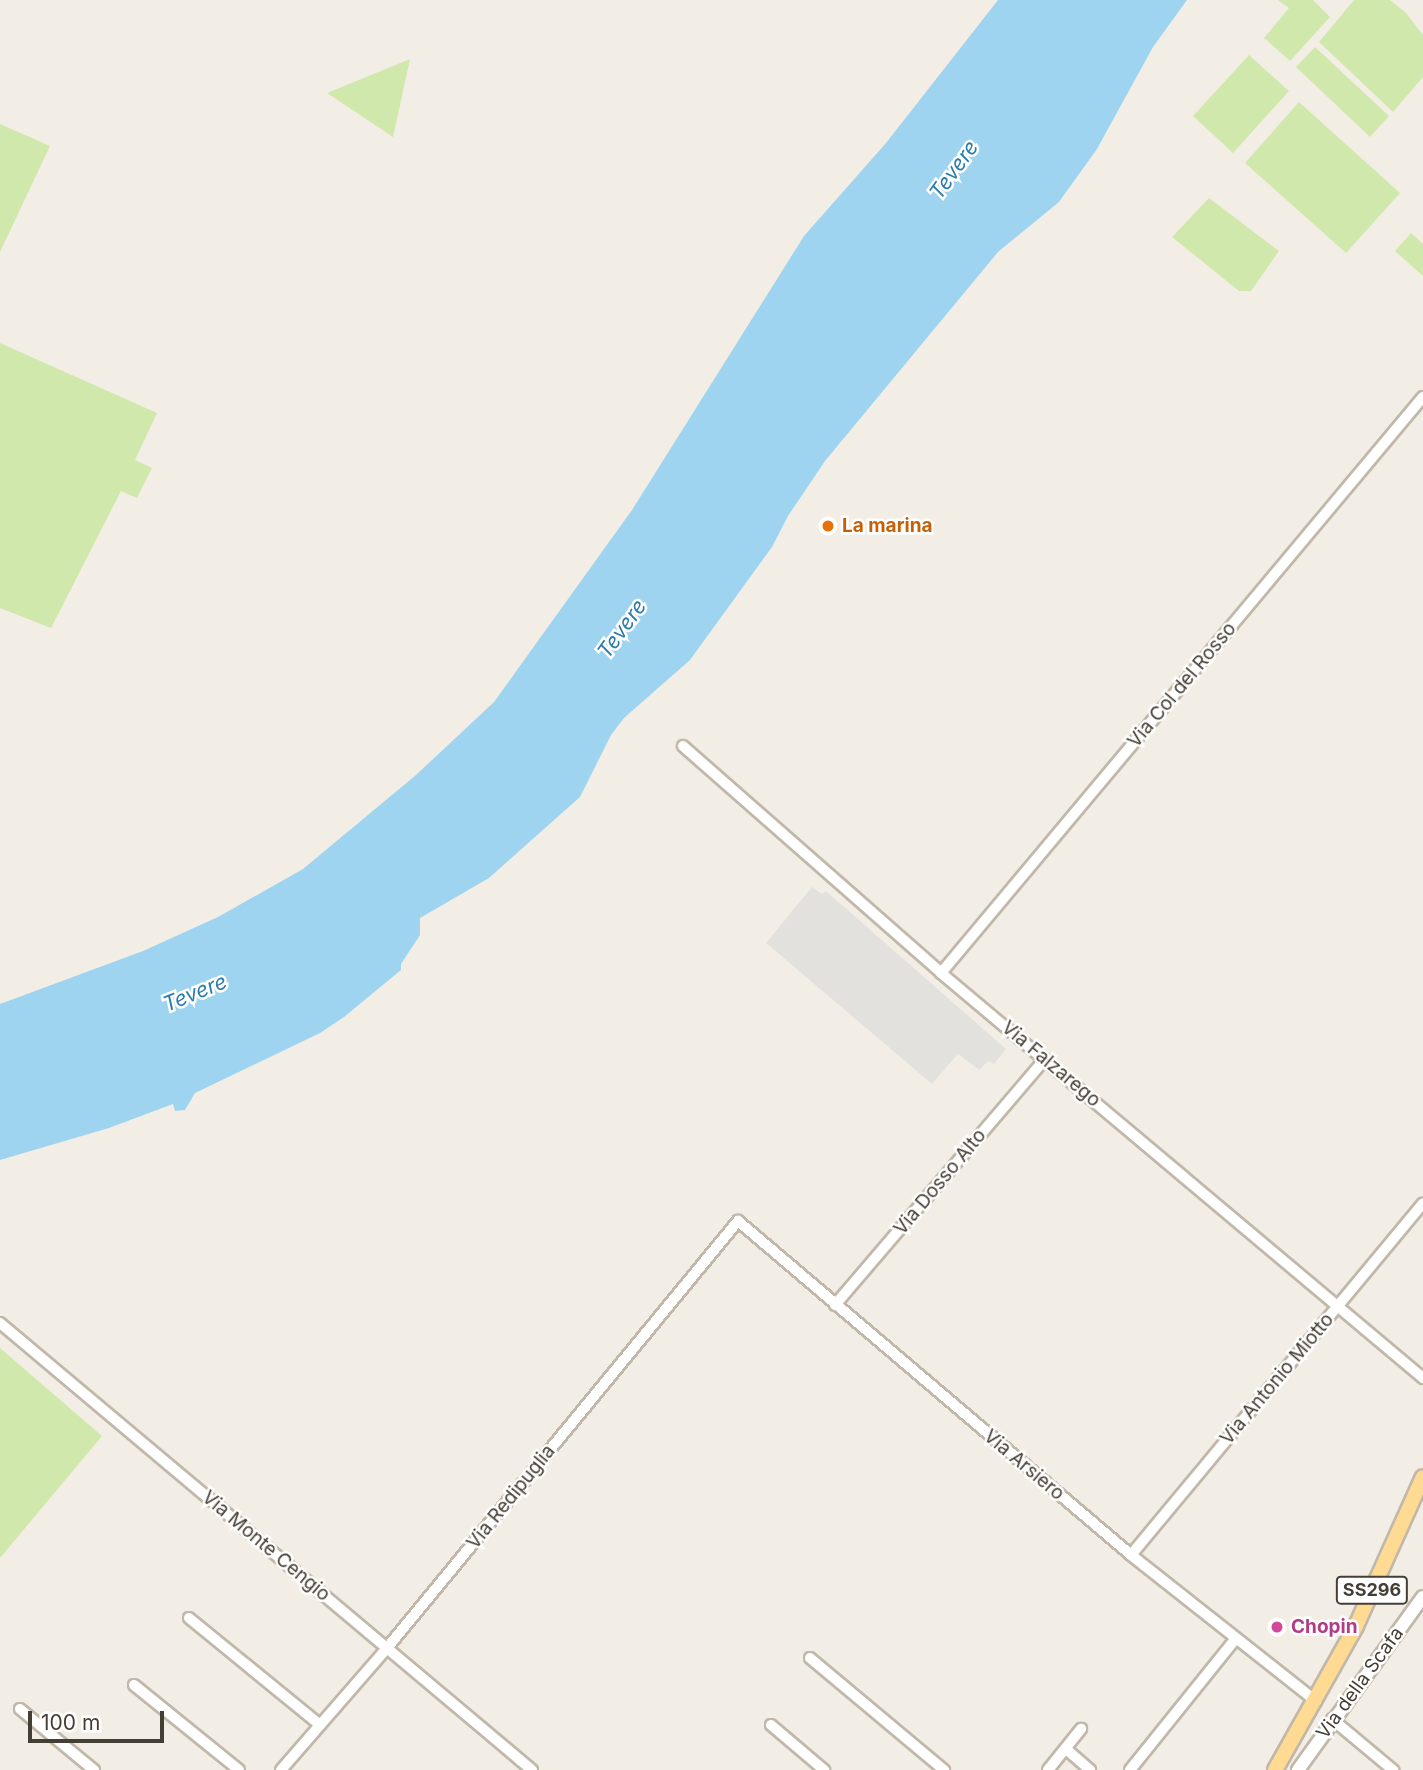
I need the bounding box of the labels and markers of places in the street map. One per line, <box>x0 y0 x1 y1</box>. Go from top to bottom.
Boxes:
place label: La marina <box>842 515 933 537</box>
marker: La marina <box>820 518 836 534</box>
place label: Chopin <box>1291 1616 1357 1638</box>
marker: Chopin <box>1269 1619 1285 1635</box>

